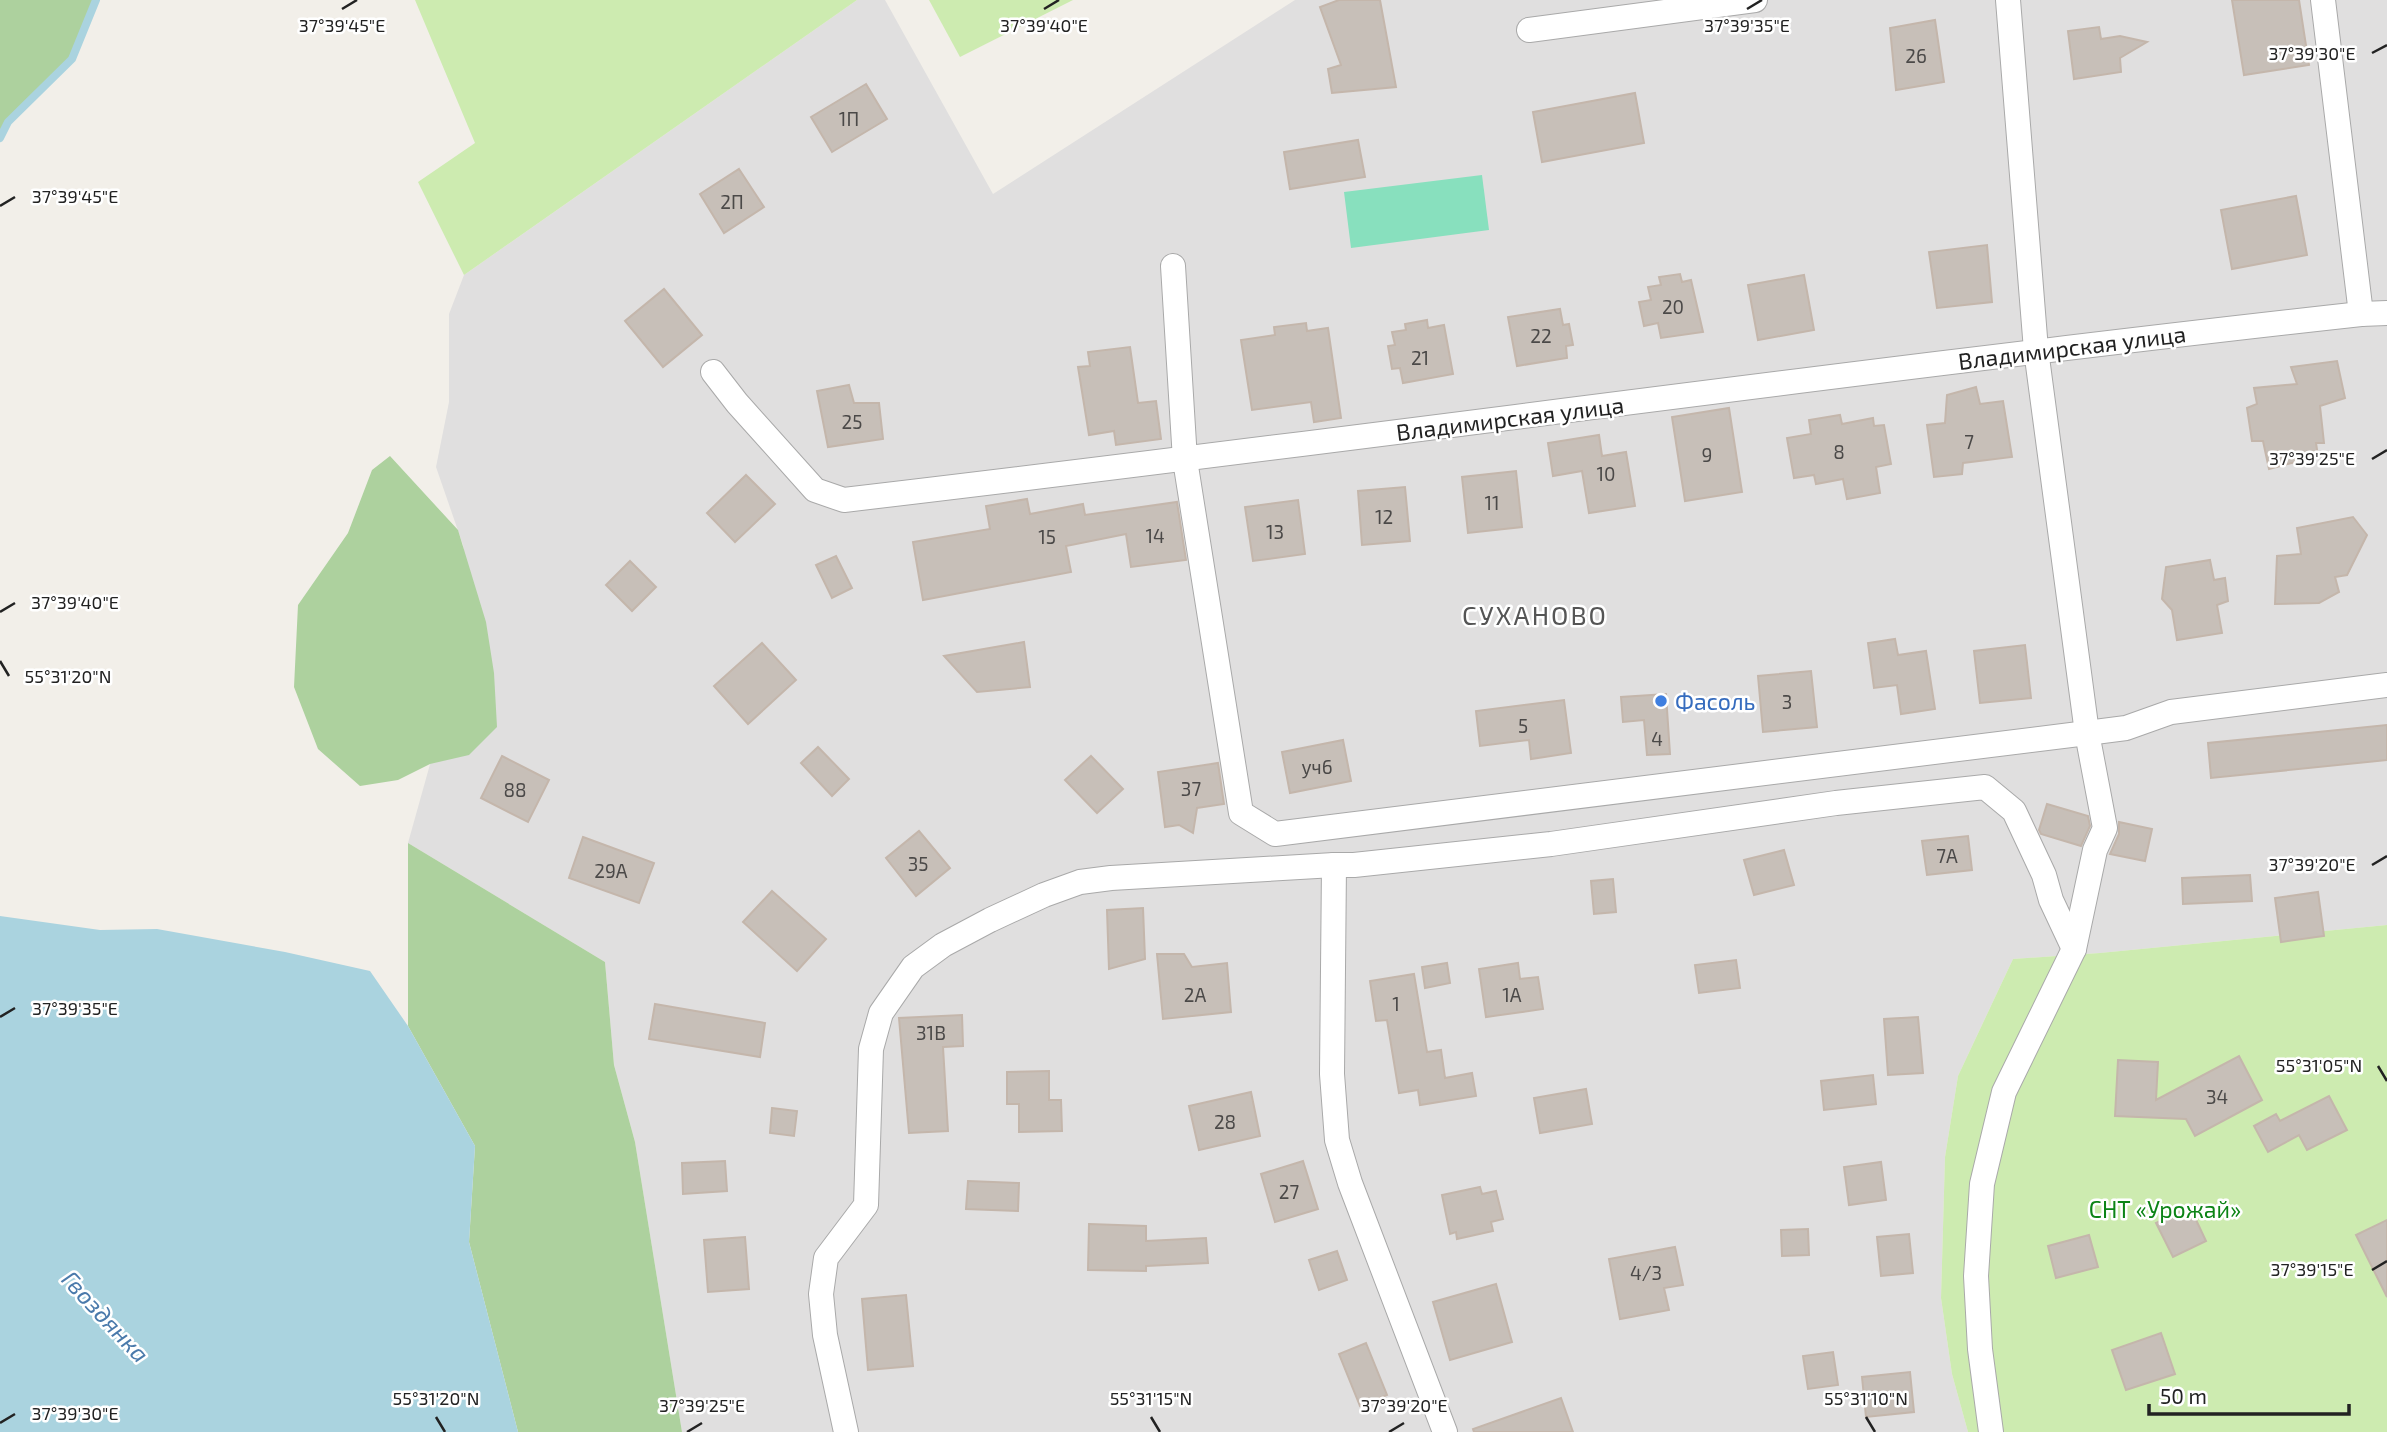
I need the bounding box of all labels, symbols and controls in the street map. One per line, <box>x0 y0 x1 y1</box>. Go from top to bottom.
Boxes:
text: 37°39'45"E <box>299 14 385 36</box>
text: 37°39'40"E <box>1000 14 1088 36</box>
text: 37°39'35"E <box>1704 14 1790 36</box>
text: 37°39'30"E <box>2268 42 2356 64</box>
house number: 26 <box>1905 44 1927 67</box>
house number: 1П <box>839 107 859 130</box>
text: 37°39'45"E <box>32 185 118 207</box>
house number: 2П <box>720 190 744 213</box>
house number: 20 <box>1662 295 1684 318</box>
street label: Владимирская улица <box>1957 319 2188 376</box>
house number: 22 <box>1530 324 1552 347</box>
house number: 21 <box>1411 346 1429 369</box>
street label: Владимирская улица <box>1395 390 1626 447</box>
house number: 25 <box>842 410 862 433</box>
house number: 7 <box>1964 430 1974 453</box>
house number: 8 <box>1833 440 1845 463</box>
house number: 9 <box>1702 443 1712 466</box>
text: 37°39'25"E <box>2269 447 2355 469</box>
house number: 10 <box>1596 462 1616 485</box>
house number: 11 <box>1484 491 1500 514</box>
house number: 12 <box>1375 505 1393 528</box>
house number: 13 <box>1266 520 1284 543</box>
house number: 14 <box>1145 524 1165 547</box>
house number: 15 <box>1038 525 1056 548</box>
text: 37°39'40"E <box>31 591 119 613</box>
district label: СУХАНОВО <box>1462 599 1608 630</box>
text: 55°31'20"N <box>25 665 111 687</box>
place label: Фасоль <box>1675 687 1755 715</box>
house number: 3 <box>1782 690 1792 713</box>
marker: Фасоль <box>1653 693 1669 709</box>
house number: 5 <box>1518 714 1528 737</box>
house number: 4 <box>1651 727 1663 750</box>
house number: уч6 <box>1301 755 1333 779</box>
house number: 37 <box>1181 777 1201 800</box>
house number: 88 <box>503 778 527 801</box>
house number: 7А <box>1936 844 1958 867</box>
house number: 35 <box>908 852 928 875</box>
text: 37°39'20"E <box>2268 853 2356 875</box>
house number: 29А <box>594 859 628 882</box>
house number: 2А <box>1184 983 1206 1006</box>
house number: 1А <box>1502 983 1522 1006</box>
house number: 1 <box>1392 992 1400 1015</box>
text: 37°39'35"E <box>32 997 118 1019</box>
house number: 31В <box>916 1021 946 1044</box>
text: 55°31'05"N <box>2276 1054 2362 1076</box>
house number: 34 <box>2206 1085 2228 1108</box>
house number: 28 <box>1214 1110 1236 1133</box>
house number: 27 <box>1279 1180 1299 1203</box>
park label: СНТ «Урожай» <box>2089 1195 2241 1223</box>
text: 37°39'15"E <box>2270 1258 2354 1280</box>
house number: 4/3 <box>1630 1261 1662 1284</box>
water label: Гвоздянка <box>56 1264 156 1368</box>
scale bar <box>2149 1372 2348 1416</box>
text: 50 m <box>2160 1383 2207 1408</box>
text: 55°31'20"N <box>393 1387 479 1409</box>
text: 55°31'15"N <box>1110 1387 1192 1409</box>
text: 55°31'10"N <box>1824 1387 1908 1409</box>
text: 37°39'25"E <box>659 1394 745 1416</box>
text: 37°39'20"E <box>1360 1394 1448 1416</box>
text: 37°39'30"E <box>31 1402 119 1424</box>

